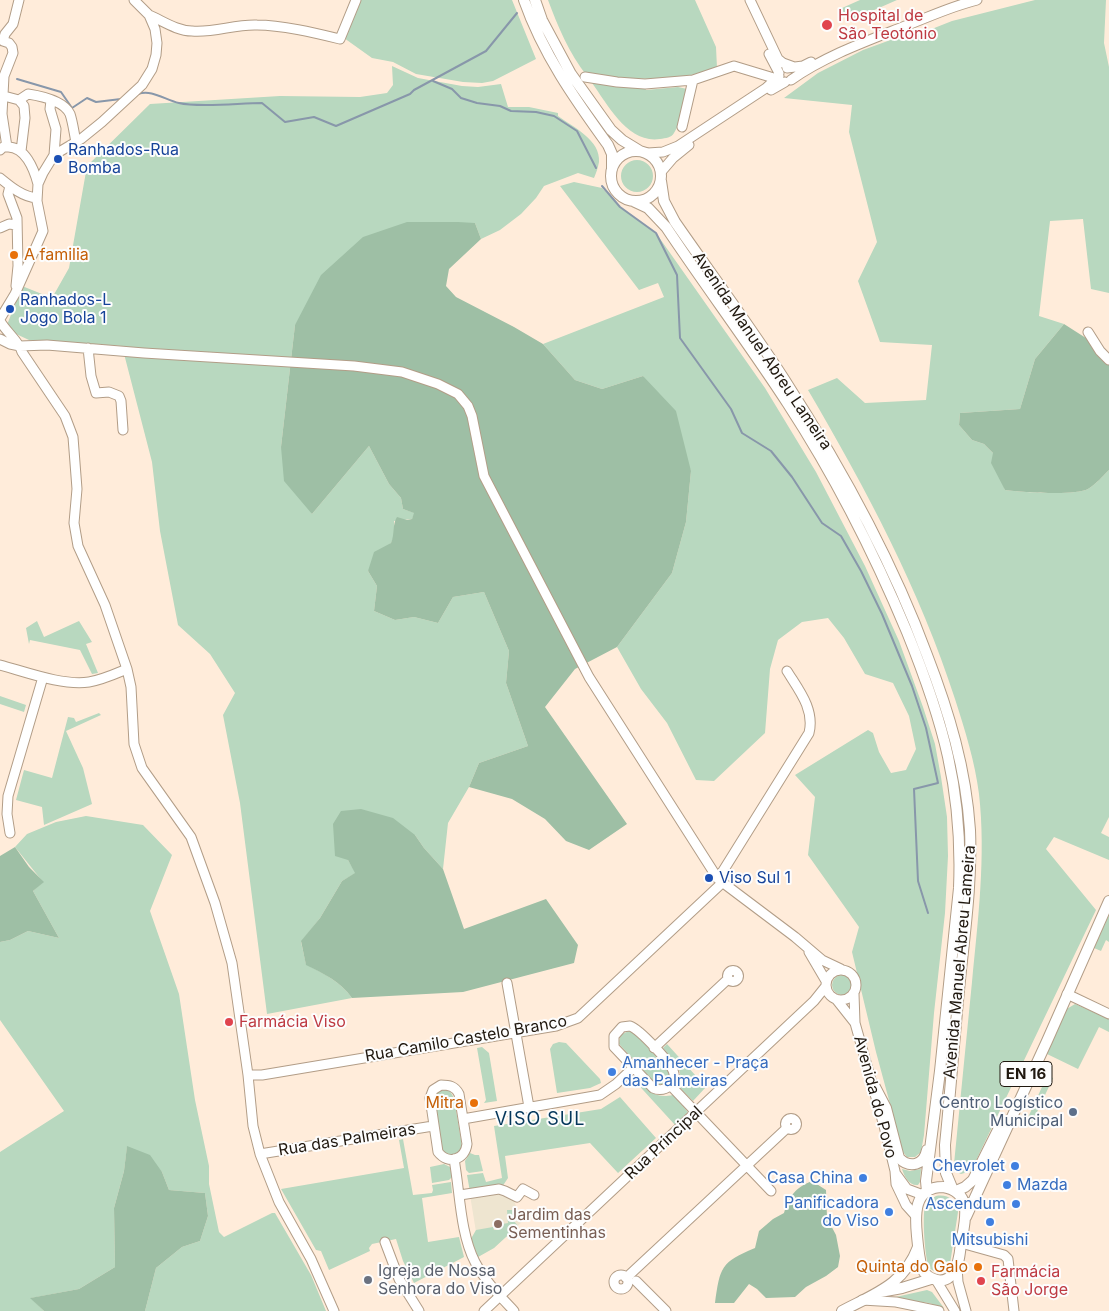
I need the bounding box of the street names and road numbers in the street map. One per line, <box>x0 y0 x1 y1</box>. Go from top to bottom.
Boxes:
street label: Avenida Manuel Abreu Lameira <box>688 248 836 454</box>
street label: Avenida Manuel Abreu Lameira <box>940 844 980 1080</box>
street label: Rua Camilo Castelo Branco <box>363 1012 569 1066</box>
street label: Avenida do Povo <box>849 1034 901 1160</box>
road number: EN 16 <box>1000 1062 1052 1086</box>
street label: Rua Principal <box>621 1102 707 1184</box>
street label: Rua das Palmeiras <box>277 1120 417 1160</box>

